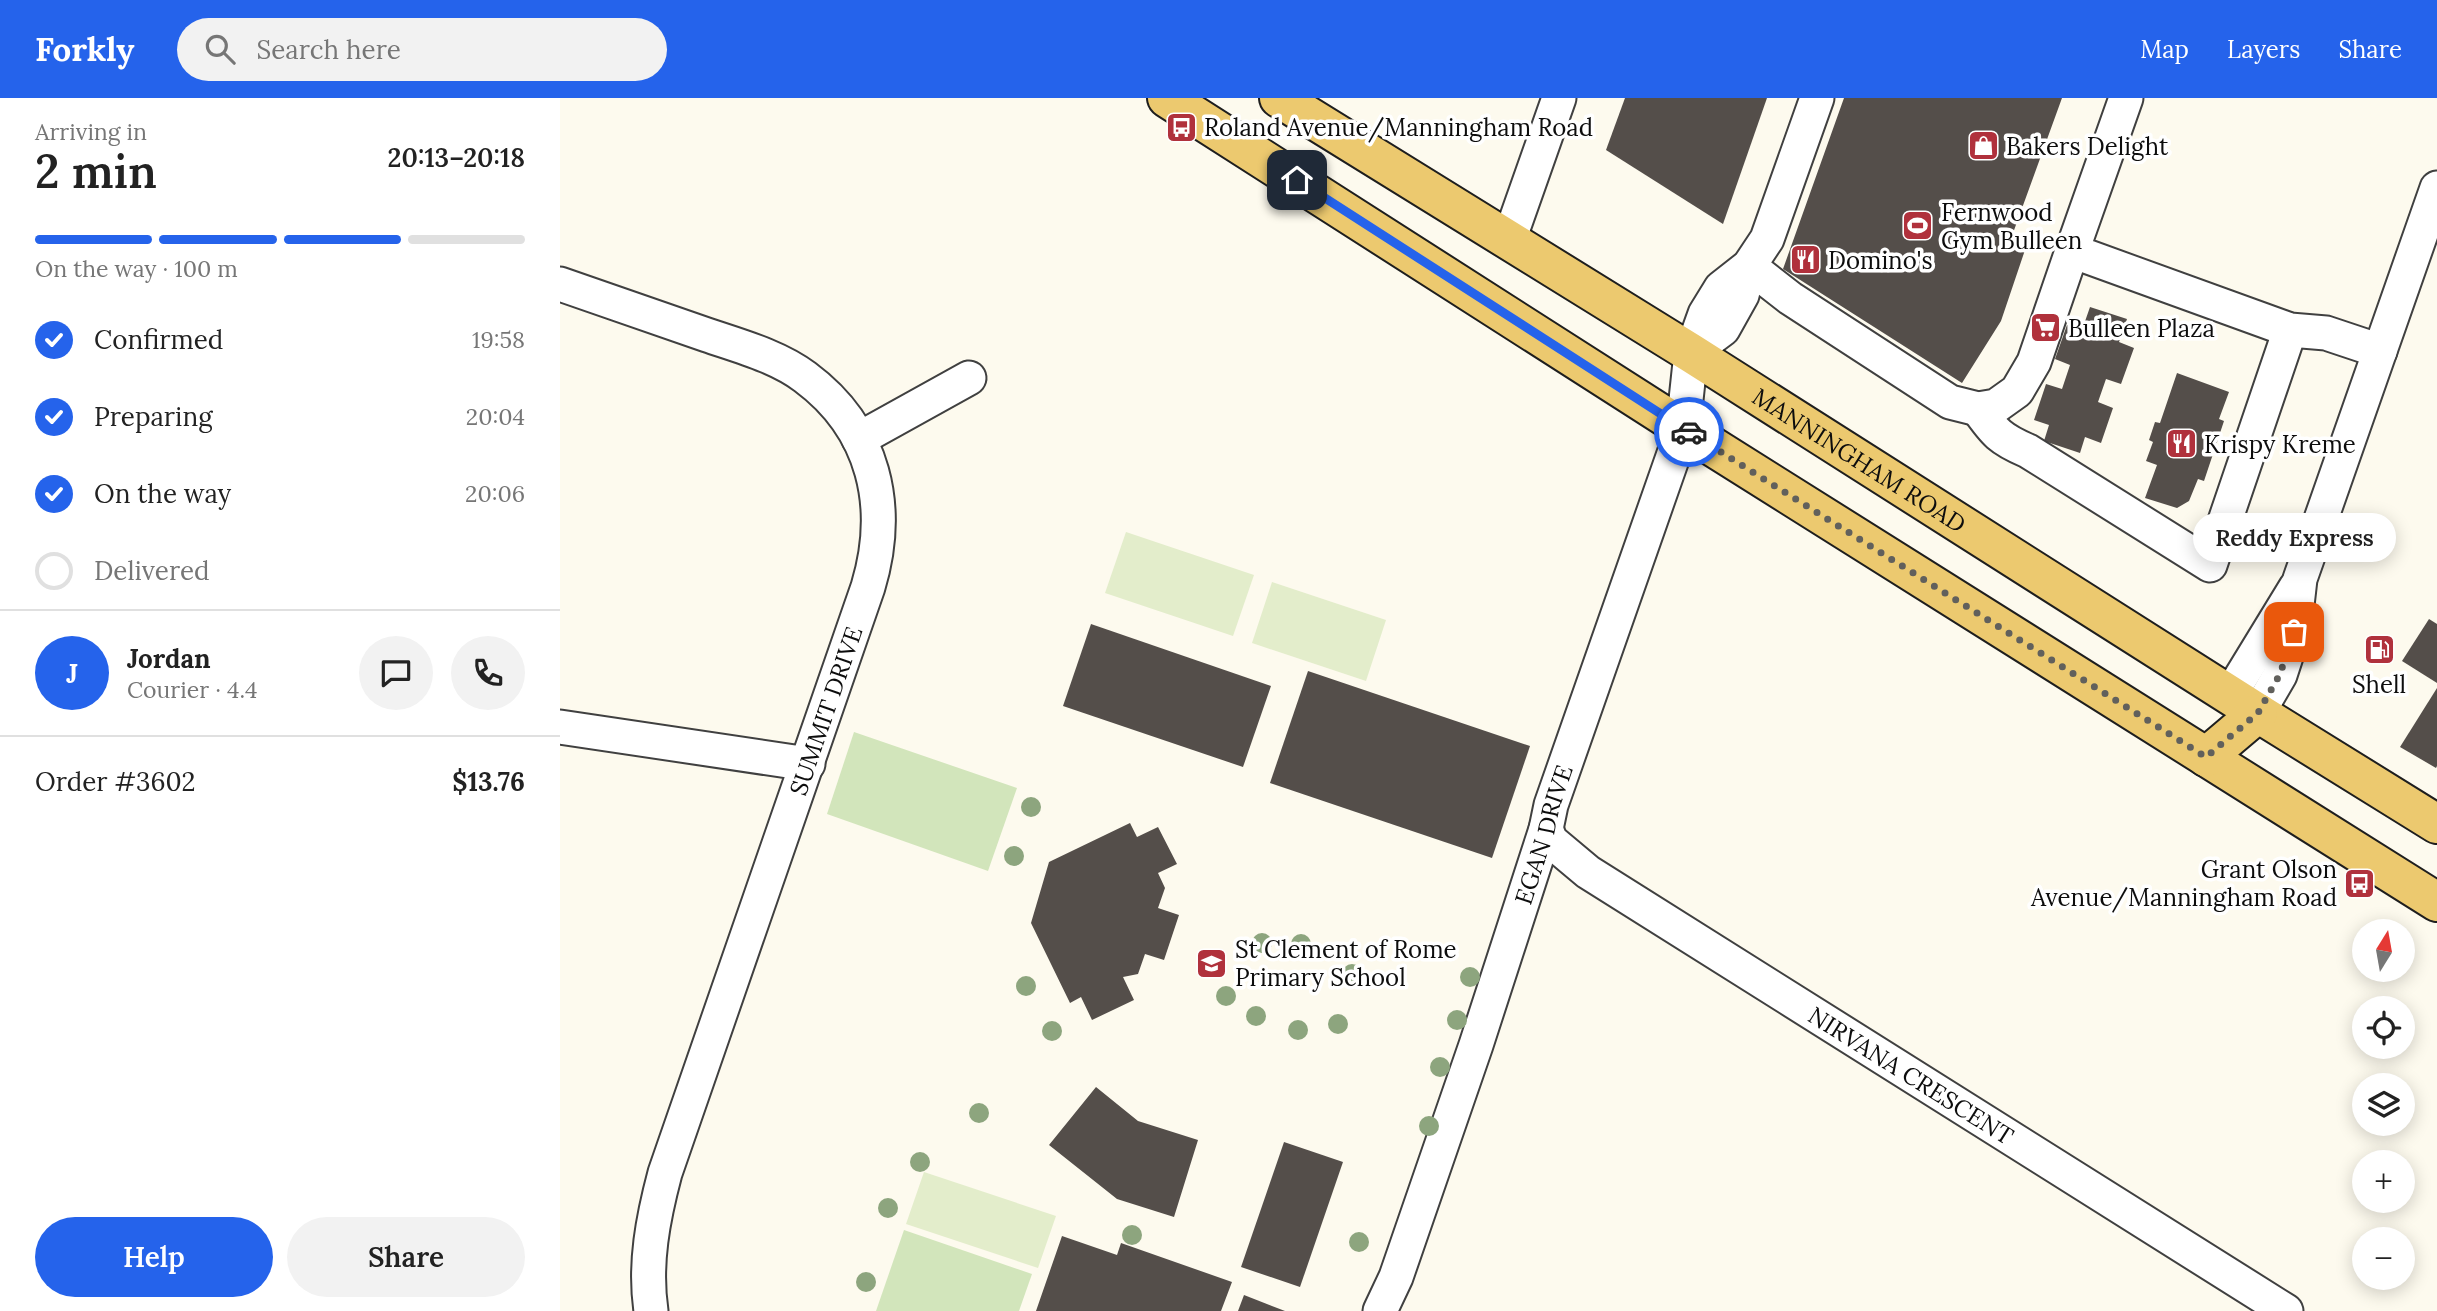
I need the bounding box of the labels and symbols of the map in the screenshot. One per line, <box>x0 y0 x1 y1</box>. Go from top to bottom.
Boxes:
bus stop icon: Roland Avenue/Manningham Road <box>1164 110 1198 144</box>
place label: Roland Avenue/Manningham Road <box>1204 112 1593 143</box>
shop icon: Bakers Delight <box>1966 129 2000 163</box>
place label: Bakers Delight <box>2006 131 2169 162</box>
pin <box>1267 150 1327 210</box>
place label: Fernwood Gym Bulleen <box>1941 197 2082 256</box>
sports icon: Fernwood Gym Bulleen <box>1901 209 1935 243</box>
restaurant icon: Domino's <box>1788 243 1822 277</box>
place label: Domino's <box>1828 245 1933 276</box>
supermarket icon: Bulleen Plaza <box>2028 311 2062 345</box>
place label: Bulleen Plaza <box>2068 313 2215 344</box>
street label: MANNINGHAM ROAD <box>1747 381 1972 539</box>
courier <box>1654 397 1724 467</box>
restaurant icon: Krispy Kreme <box>2164 427 2198 461</box>
place label: Krispy Kreme <box>2204 429 2356 460</box>
callout: Reddy Express <box>2192 513 2396 562</box>
pin <box>2264 602 2324 662</box>
street label: SUMMIT DRIVE <box>783 622 869 800</box>
fuel station icon: Shell <box>2362 633 2396 667</box>
place label: Shell <box>2352 669 2406 700</box>
street label: EGAN DRIVE <box>1507 761 1579 908</box>
place label: Grant Olson Avenue/Manningham Road <box>2030 854 2337 913</box>
bus stop icon: Grant Olson Avenue/Manningham Road <box>2343 866 2377 900</box>
north arrow <box>2352 919 2415 982</box>
place label: St Clement of Rome Primary School <box>1235 934 1457 993</box>
school or university icon: St Clement of Rome Primary School <box>1195 946 1229 980</box>
street label: NIRVANA CRESCENT <box>1803 999 2019 1151</box>

